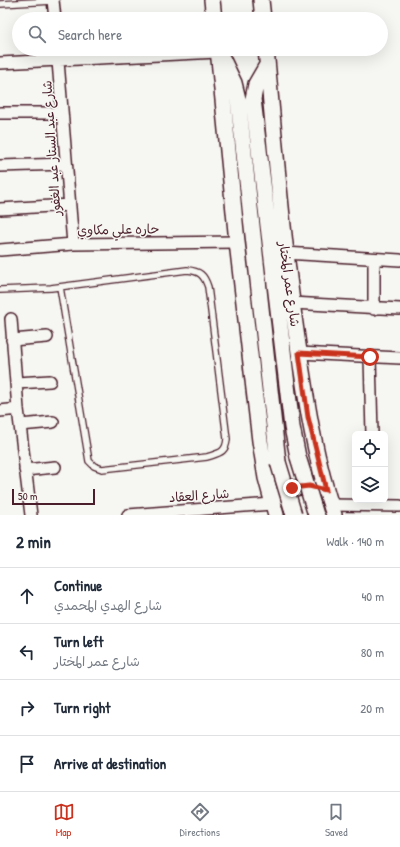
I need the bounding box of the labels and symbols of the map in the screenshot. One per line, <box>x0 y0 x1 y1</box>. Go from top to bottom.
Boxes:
street label: شارع عبد الستار عبد الغفور <box>37 80 66 217</box>
street label: حاره علي مكاوي <box>77 219 160 242</box>
street label: شارع عمر المختار <box>274 239 305 328</box>
route start <box>361 348 379 366</box>
route end <box>283 479 301 497</box>
street label: شارع العقاد <box>168 484 230 507</box>
scale bar <box>12 487 95 506</box>

